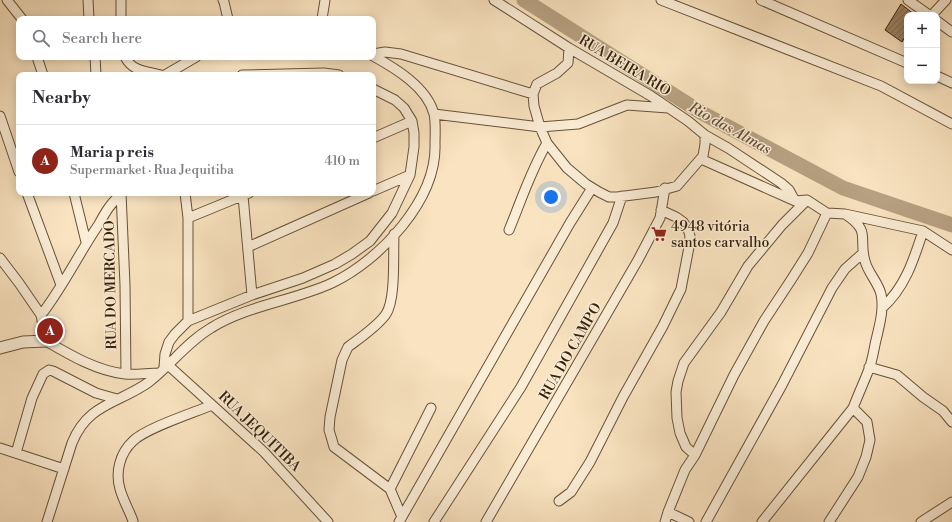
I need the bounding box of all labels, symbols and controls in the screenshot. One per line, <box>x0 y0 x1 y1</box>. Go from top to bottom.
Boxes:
map controls <box>904 12 940 84</box>
button: + <box>904 12 940 48</box>
search box <box>16 16 376 60</box>
icon: search <box>30 27 52 49</box>
text: Search here <box>62 29 142 48</box>
street label: RUA BEIRA RIO <box>575 31 674 100</box>
button: − <box>904 48 940 84</box>
text: Nearby <box>32 87 91 109</box>
water label: Rio das Almas <box>684 97 775 159</box>
text: Maria p reis <box>70 143 154 162</box>
text: A <box>40 153 50 169</box>
text: 410 m <box>324 153 360 169</box>
text: Supermarket · Rua Jequitiba <box>70 162 234 178</box>
your location <box>541 187 561 207</box>
place label: 4948 vitória santos carvalho <box>671 218 769 252</box>
street label: RUA DO MERCADO <box>101 220 121 350</box>
supermarket icon: 4948 vitória santos carvalho <box>650 225 668 243</box>
street label: RUA DO CAMPO <box>536 300 606 403</box>
pin: A <box>37 316 63 346</box>
street label: RUA JEQUITIBA <box>214 388 305 476</box>

